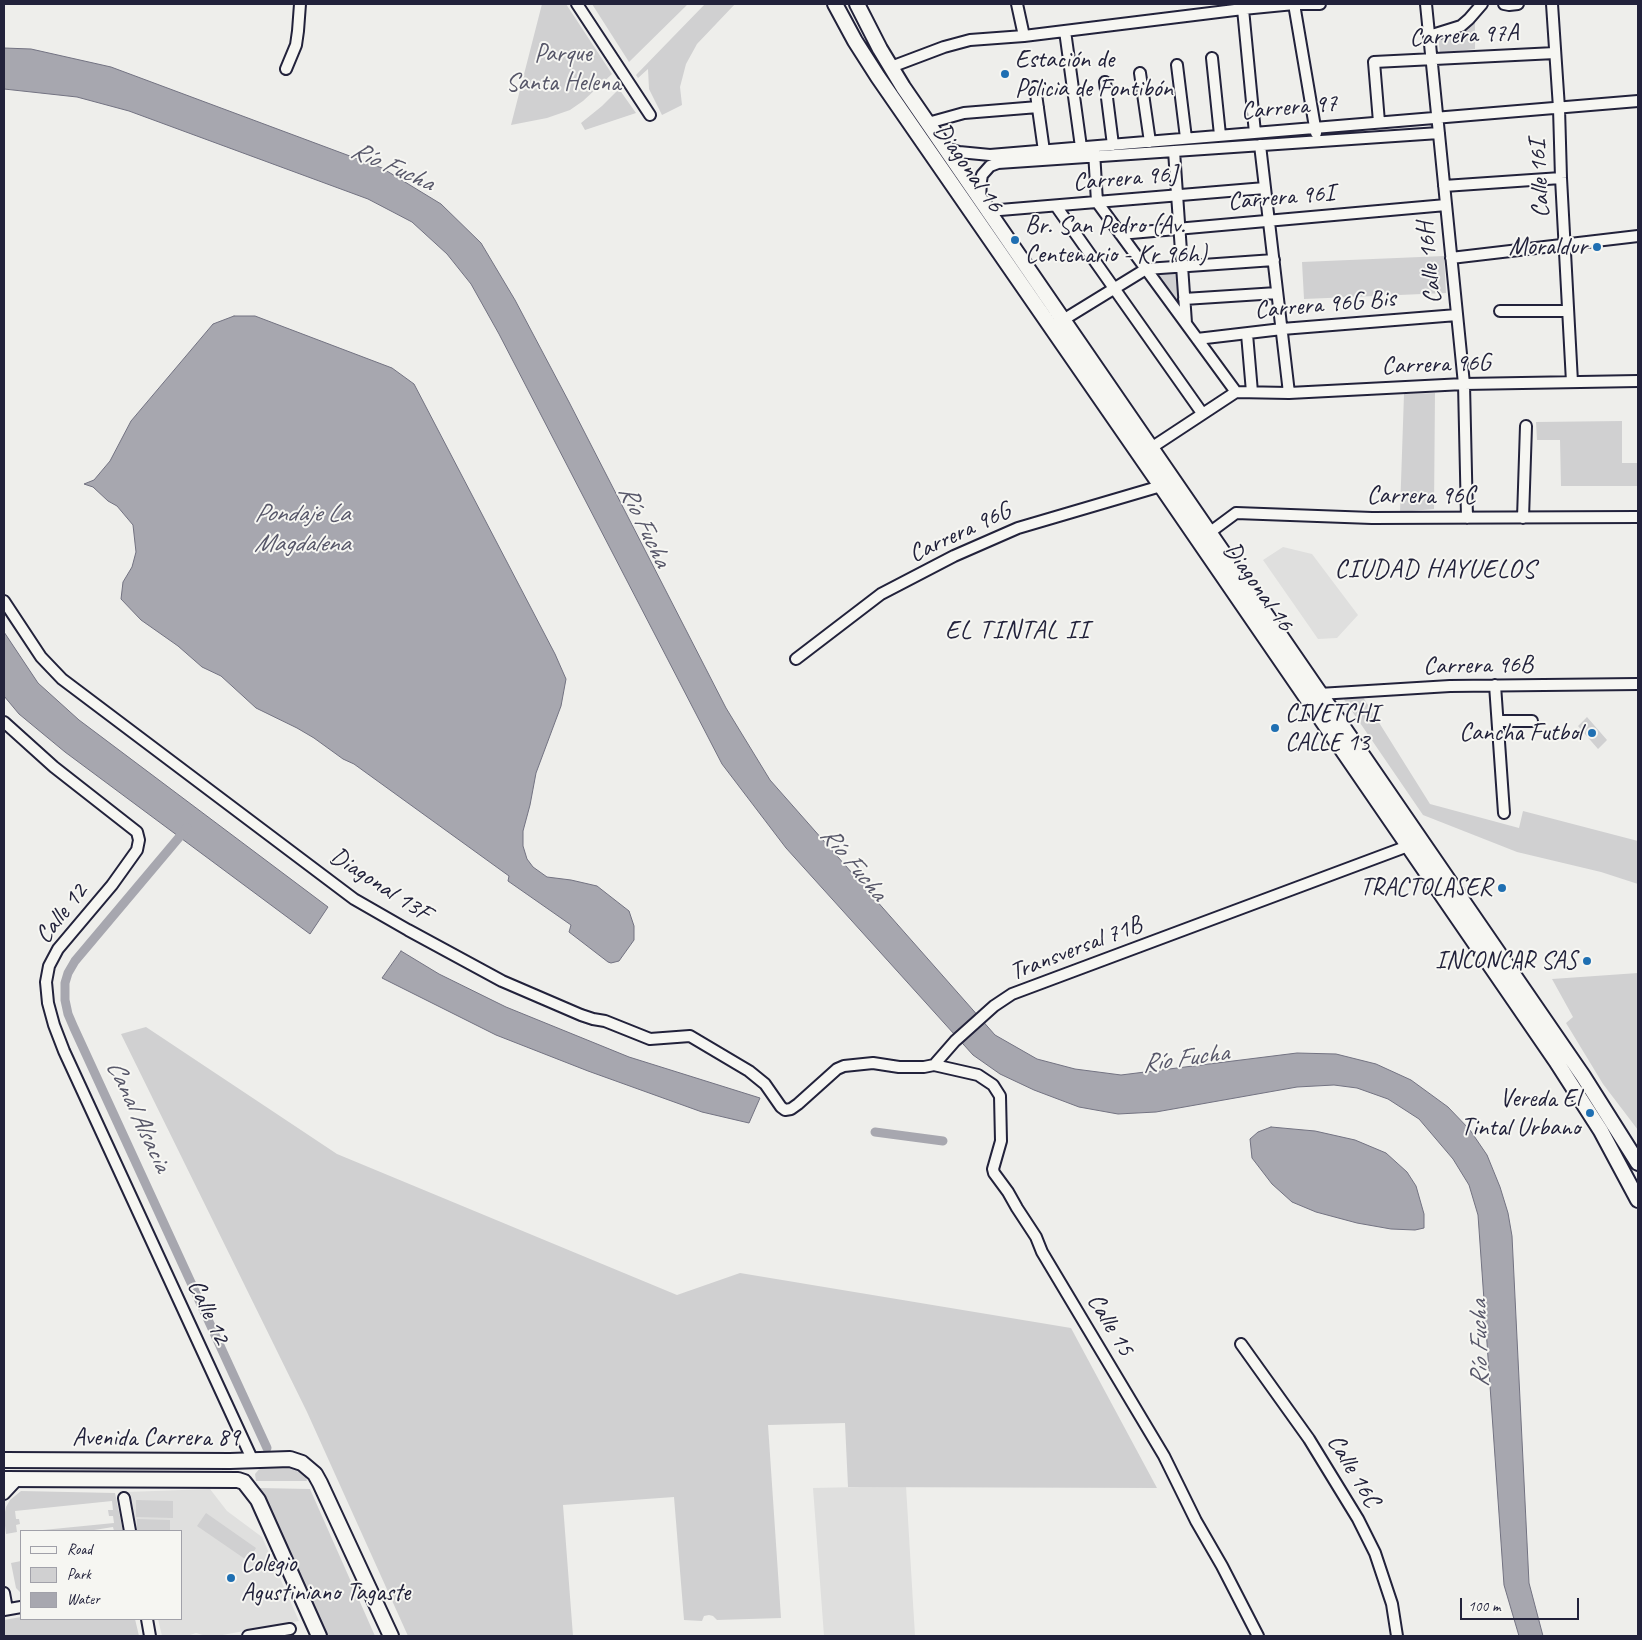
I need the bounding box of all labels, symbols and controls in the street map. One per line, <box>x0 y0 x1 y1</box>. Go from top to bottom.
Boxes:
street label: Carrera 97A <box>1409 18 1519 54</box>
park label: Parque Santa Helena <box>506 39 620 98</box>
place label: Estación de Policia de Fontibón <box>1015 45 1173 104</box>
marker: Estación de Policia de Fontibón <box>999 68 1011 80</box>
street label: Carrera 97 <box>1240 89 1338 127</box>
street label: Diagonal 16 <box>926 118 1010 218</box>
water label: Río Fucha <box>346 135 438 199</box>
street label: Calle 16I <box>1523 139 1557 219</box>
street label: Carrera 96J <box>1072 160 1178 198</box>
street label: Carrera 96I <box>1227 178 1335 218</box>
place label: Br. San Pedro (Av. Centenario - Kr 96h) <box>1025 211 1207 270</box>
street label: Calle 16H <box>1411 221 1449 305</box>
place label: Moraldur <box>1509 232 1587 262</box>
marker: Br. San Pedro (Av. Centenario - Kr 96h) <box>1009 234 1021 246</box>
marker: Moraldur <box>1591 241 1603 253</box>
street label: Carrera 96G Bis <box>1253 284 1397 326</box>
street label: Carrera 96G <box>1381 348 1491 382</box>
water label: Río Fucha <box>611 480 677 572</box>
street label: Carrera 96C <box>1367 481 1475 511</box>
street label: Carrera 96G <box>904 496 1016 570</box>
water label: Pondaje La Magdalena <box>254 498 350 560</box>
street label: Diagonal 16 <box>1216 537 1300 637</box>
district label: CIUDAD HAYUELOS <box>1333 554 1537 586</box>
district label: EL TINTAL II <box>944 615 1090 647</box>
street label: Carrera 96B <box>1423 650 1533 682</box>
place label: CIVETCHI CALLE 13 <box>1285 699 1379 758</box>
place label: Cancha Futbol <box>1459 718 1582 748</box>
marker: CIVETCHI CALLE 13 <box>1269 722 1281 734</box>
marker: Cancha Futbol <box>1586 727 1598 739</box>
water label: Río Fucha <box>813 821 893 907</box>
street label: Diagonal 13F <box>324 842 436 928</box>
place label: TRACTOLASER <box>1360 873 1492 903</box>
street label: Calle 12 <box>29 878 95 950</box>
marker: TRACTOLASER <box>1496 882 1508 894</box>
street label: Transversal 71B <box>1006 910 1146 988</box>
place label: INCONCAR SAS <box>1435 946 1577 976</box>
marker: INCONCAR SAS <box>1581 955 1593 967</box>
water label: Río Fucha <box>1140 1038 1230 1080</box>
water label: Canal Alsacia <box>99 1055 177 1177</box>
place label: Vereda El Tintal Urbano <box>1461 1084 1580 1143</box>
marker: Vereda El Tintal Urbano <box>1584 1107 1596 1119</box>
street label: Calle 12 <box>180 1275 236 1349</box>
street label: Calle 15 <box>1080 1288 1140 1362</box>
water label: Río Fucha <box>1464 1300 1496 1388</box>
street label: Avenida Carrera 89 <box>72 1423 240 1453</box>
street label: Calle 16C <box>1320 1429 1386 1513</box>
legend <box>20 1530 182 1620</box>
text: Road <box>67 1540 92 1559</box>
place label: Colegio Agustiniano Tagaste <box>241 1549 410 1608</box>
text: Park <box>67 1565 91 1584</box>
marker: Colegio Agustiniano Tagaste <box>225 1572 237 1584</box>
scale bar <box>1462 1588 1581 1620</box>
text: Water <box>67 1590 100 1609</box>
text: 100 m <box>1468 1597 1500 1616</box>

